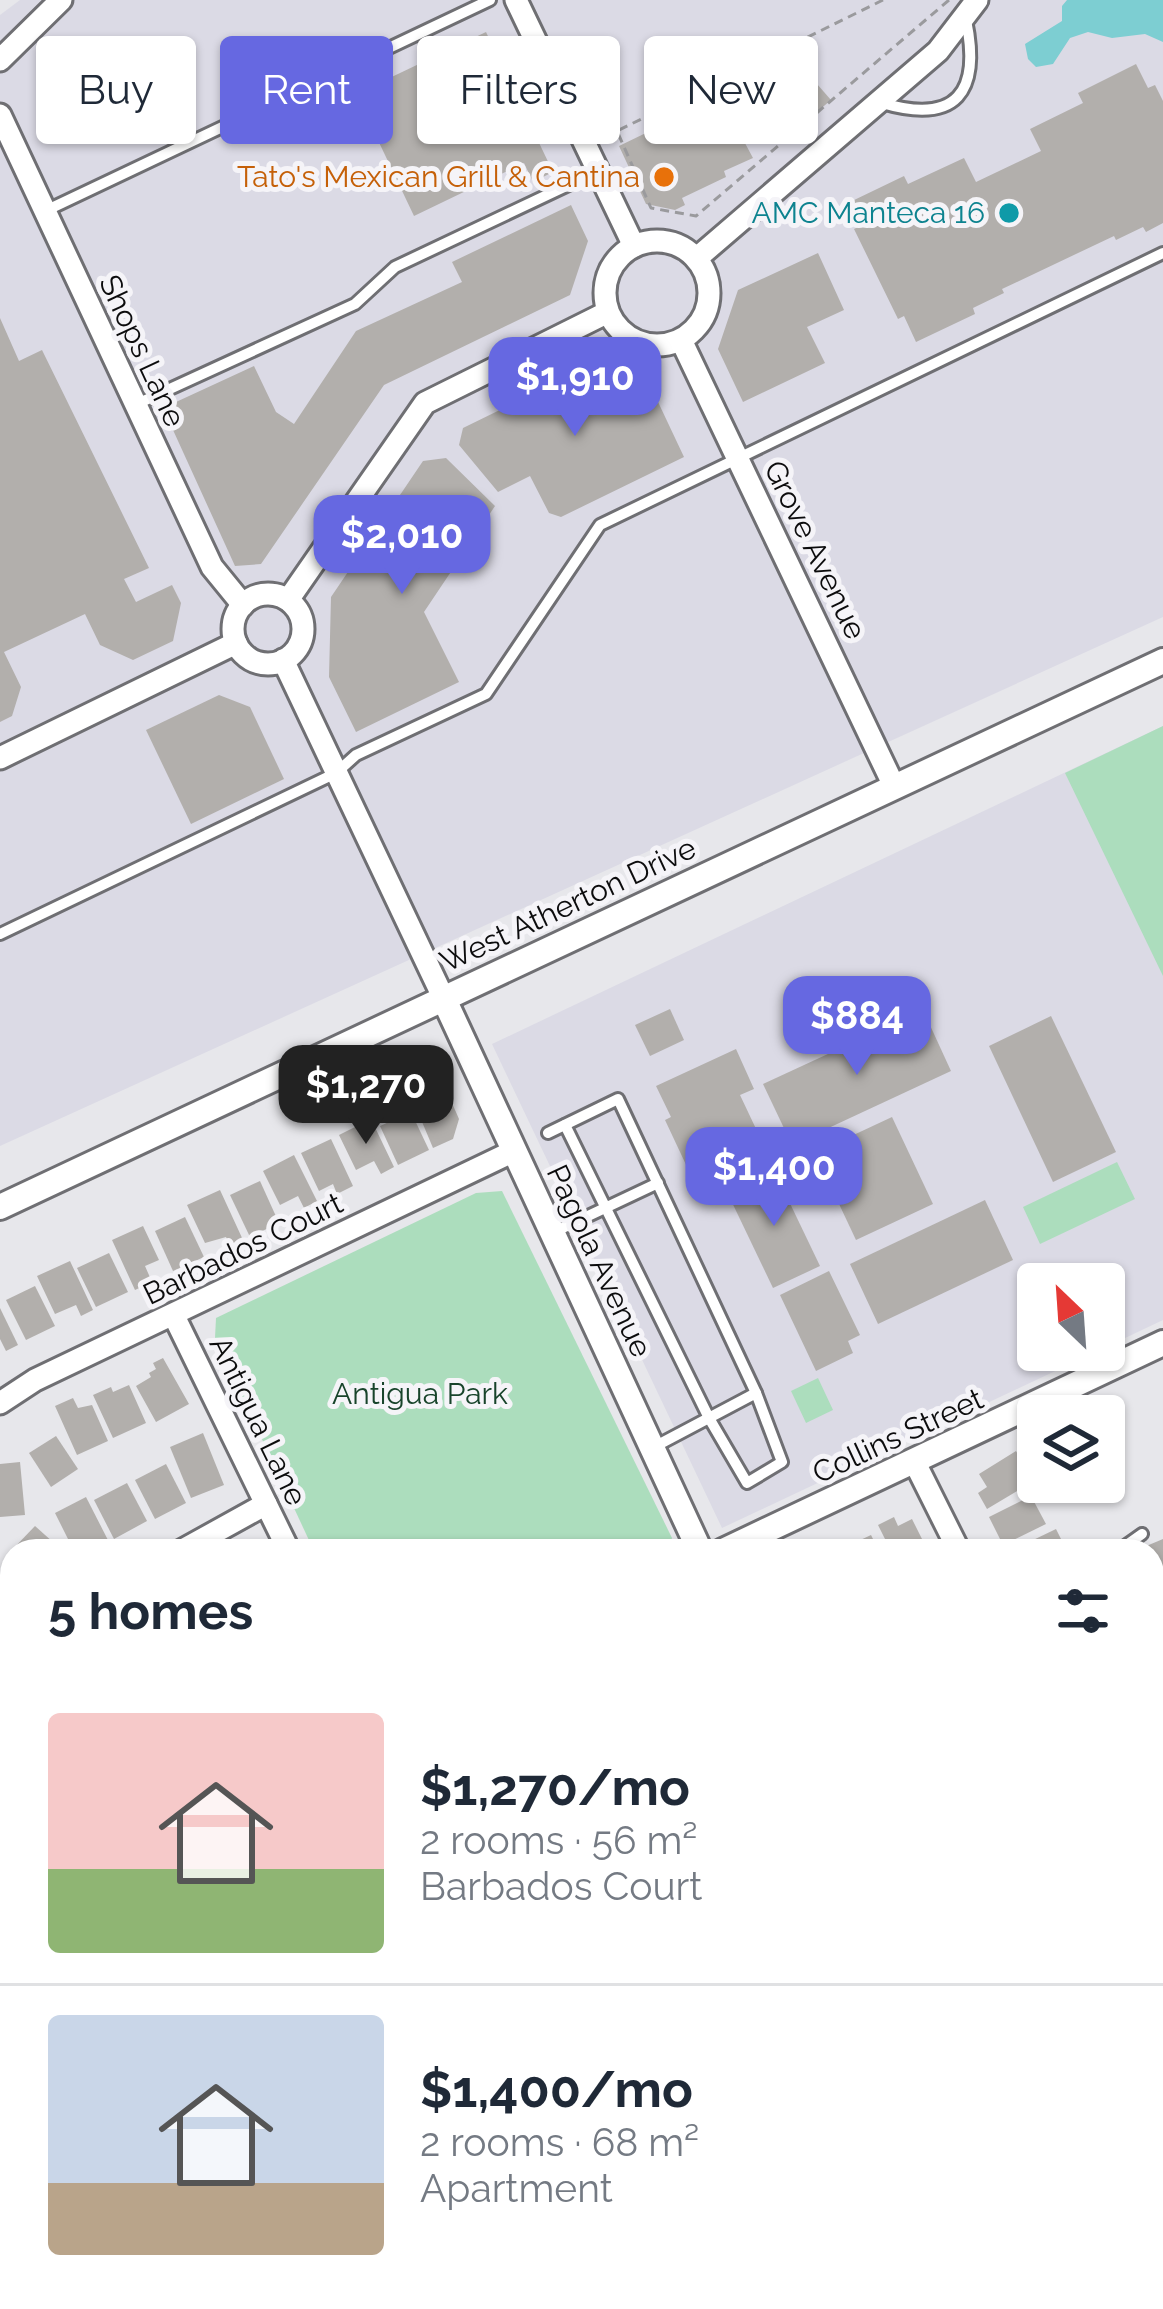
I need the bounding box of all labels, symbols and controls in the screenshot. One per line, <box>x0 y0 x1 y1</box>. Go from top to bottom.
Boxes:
chip: Buy <box>36 36 196 144</box>
chip: Rent <box>220 36 393 144</box>
chip: Filters <box>417 36 620 144</box>
chip: New <box>644 36 818 144</box>
place label: Tato's Mexican Grill & Cantina <box>237 159 640 194</box>
marker: Tato's Mexican Grill & Cantina <box>651 164 677 190</box>
place label: AMC Manteca 16 <box>752 195 985 230</box>
marker: AMC Manteca 16 <box>996 200 1022 226</box>
street label: Shops Lane <box>92 269 193 432</box>
pin: $1,910 <box>477 337 673 439</box>
text: $1,910 <box>515 353 635 399</box>
street label: Grove Avenue <box>757 455 874 645</box>
pin: $2,010 <box>304 495 500 597</box>
text: $2,010 <box>341 511 463 557</box>
street label: West Atherton Drive <box>434 830 701 979</box>
pin: $884 <box>786 976 928 1078</box>
text: $884 <box>810 992 904 1038</box>
pin: $1,270 <box>268 1045 464 1147</box>
text: $1,270 <box>306 1061 426 1107</box>
pin: $1,400 <box>676 1127 872 1229</box>
text: $1,400 <box>712 1143 836 1189</box>
street label: Pagola Avenue <box>540 1159 659 1362</box>
street label: Barbados Court <box>137 1185 348 1312</box>
north arrow <box>1017 1263 1125 1371</box>
map controls <box>1017 1263 1125 1503</box>
street label: Antigua Lane <box>202 1331 314 1511</box>
park label: Antigua Park <box>332 1376 508 1411</box>
street label: Collins Street <box>807 1381 989 1490</box>
button: layers <box>1017 1395 1125 1503</box>
icon: filters <box>1050 1578 1116 1644</box>
text: 5 homes <box>48 1581 253 1641</box>
text: $1,270/mo <box>420 1757 690 1817</box>
icon: home <box>144 1761 288 1905</box>
text: 2 rooms · 56 m² <box>420 1817 697 1863</box>
text: Barbados Court <box>420 1863 702 1909</box>
text: $1,400/mo <box>420 2059 693 2119</box>
icon: home <box>144 2063 288 2207</box>
text: 2 rooms · 68 m² <box>420 2119 699 2165</box>
text: Apartment <box>420 2165 613 2211</box>

